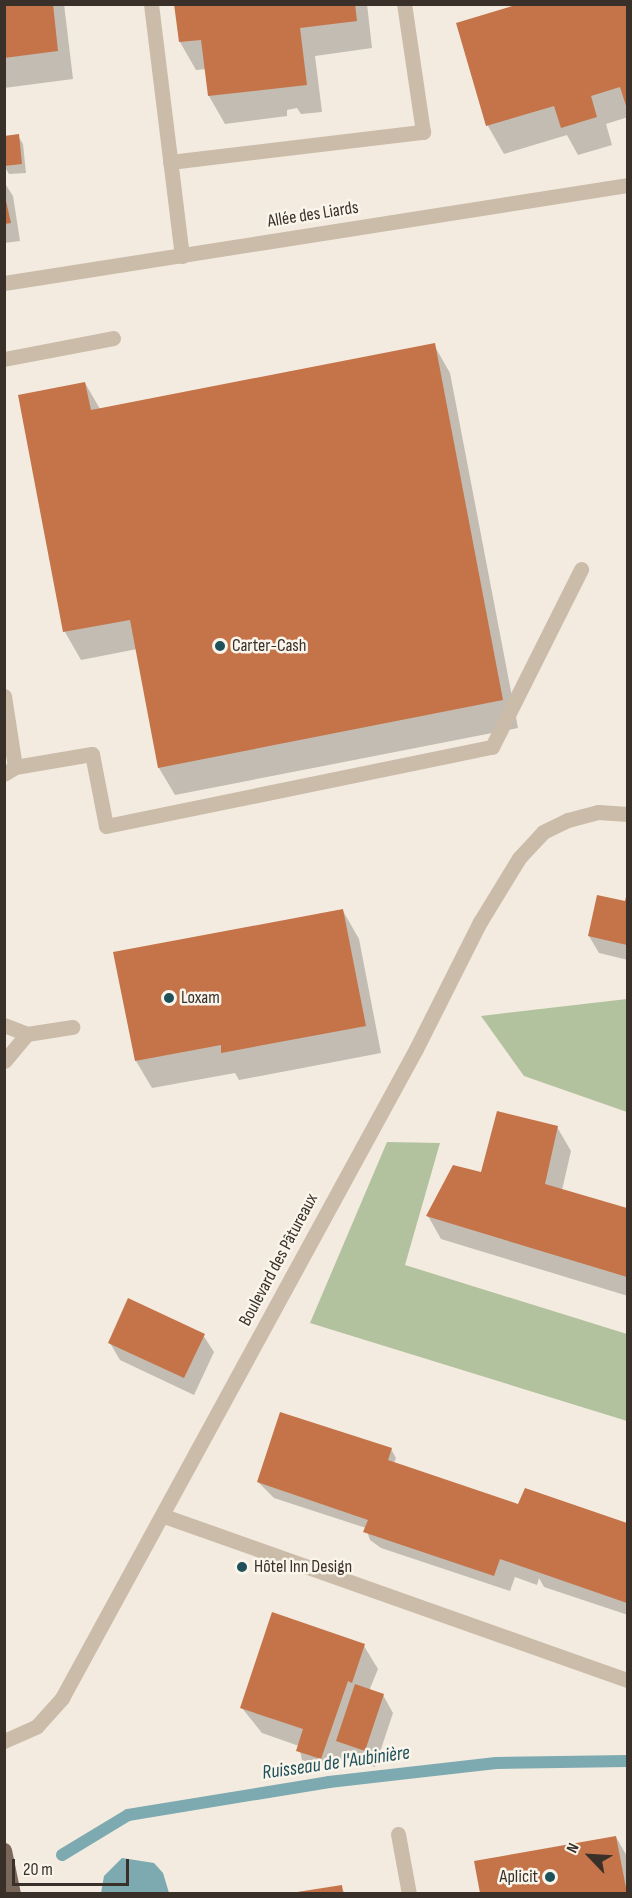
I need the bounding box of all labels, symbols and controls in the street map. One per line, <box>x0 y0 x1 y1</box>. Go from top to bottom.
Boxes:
street label: Allée des Liards <box>266 197 360 233</box>
place label: Carter-Cash <box>232 635 307 657</box>
marker: Carter-Cash <box>213 639 227 653</box>
place label: Loxam <box>181 987 220 1009</box>
marker: Loxam <box>162 991 176 1005</box>
street label: Boulevard des Pâtureaux <box>235 1190 323 1330</box>
place label: Hôtel Inn Design <box>254 1556 352 1578</box>
marker: Hôtel Inn Design <box>235 1560 249 1574</box>
water label: Ruisseau de l'Aubinière <box>261 1741 411 1785</box>
north arrow <box>560 1826 620 1886</box>
text: N <box>563 1840 584 1856</box>
scale bar <box>15 1847 132 1885</box>
text: 20 m <box>23 1859 53 1880</box>
place label: Aplicit <box>499 1866 538 1888</box>
marker: Aplicit <box>543 1870 557 1884</box>

